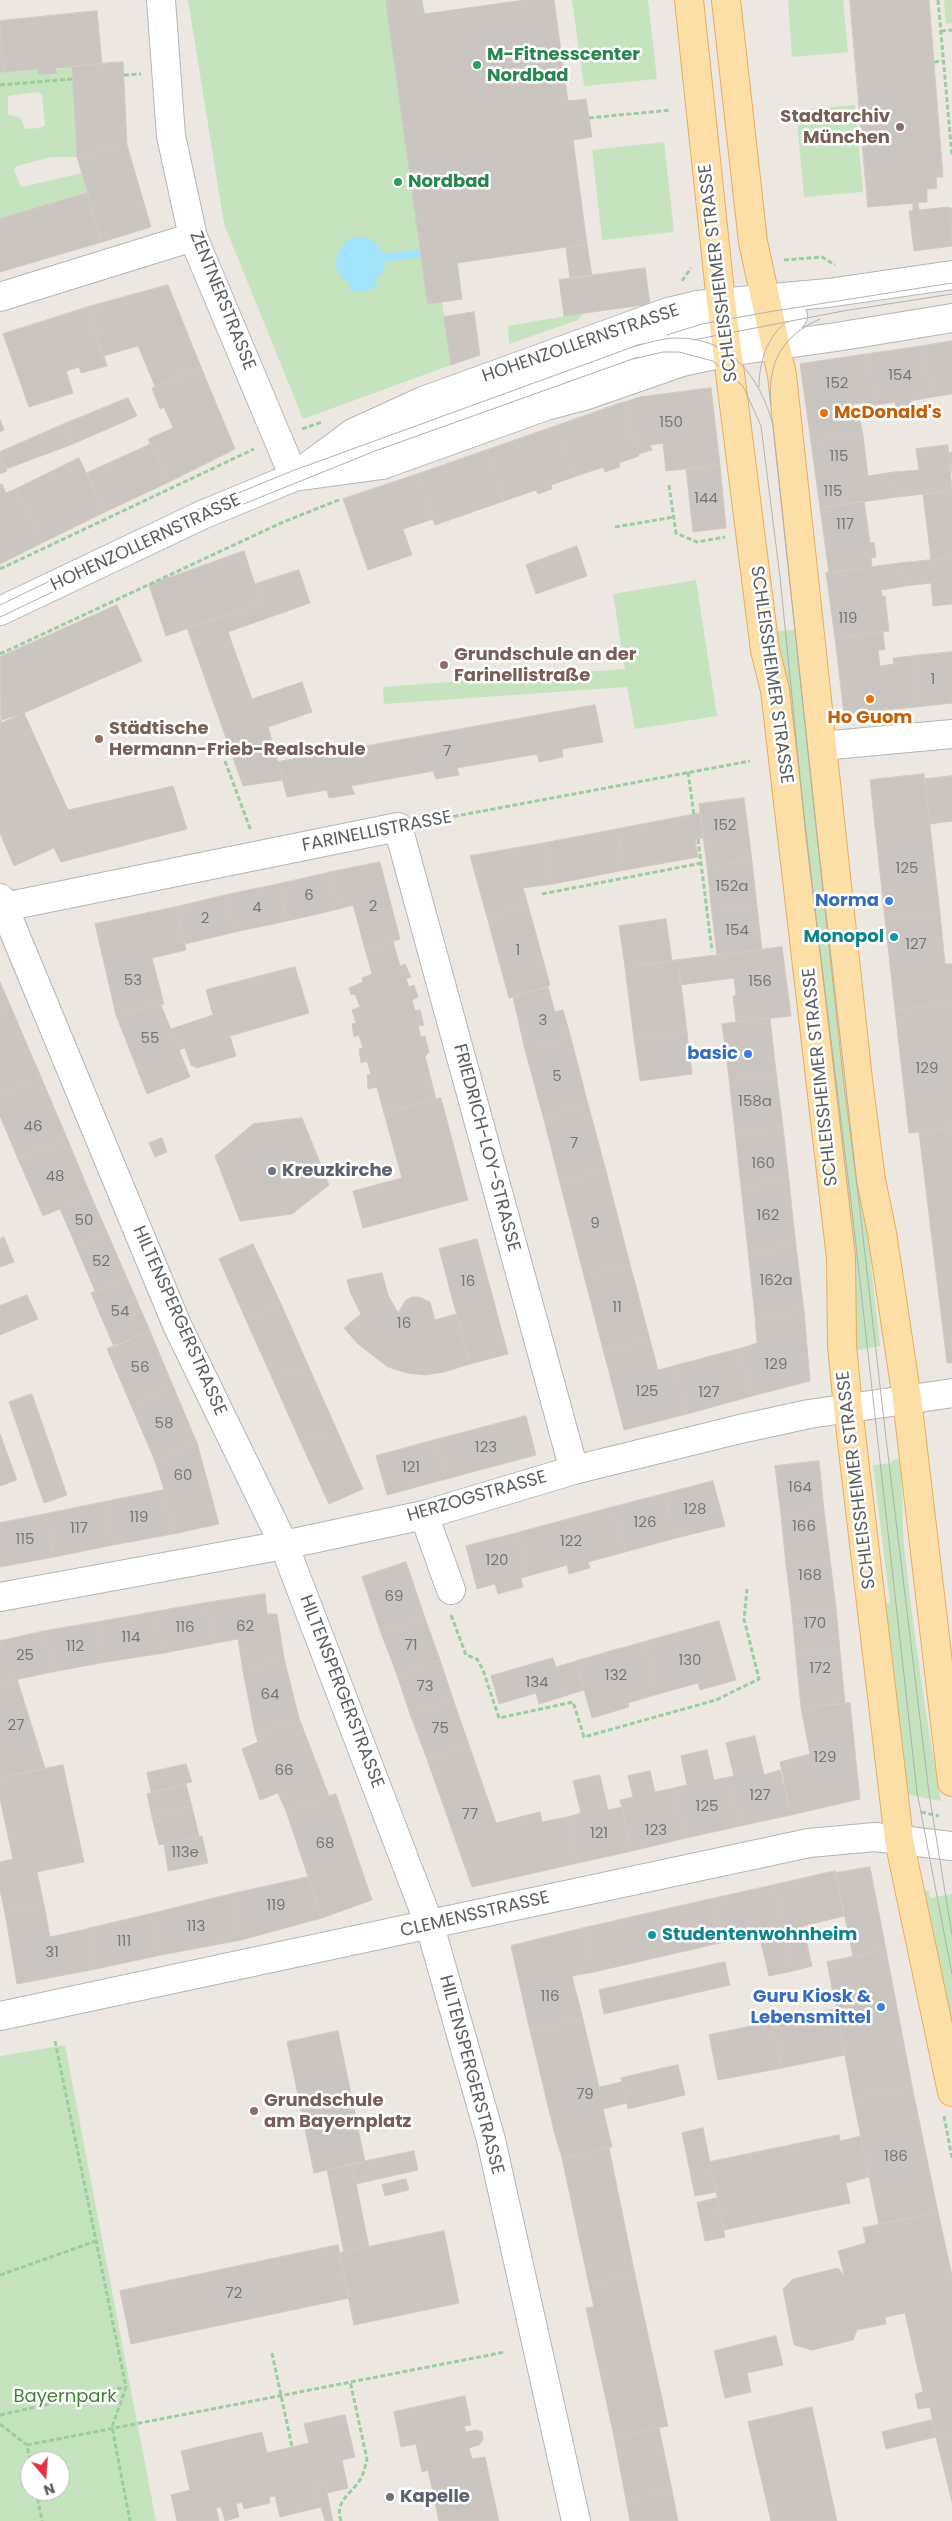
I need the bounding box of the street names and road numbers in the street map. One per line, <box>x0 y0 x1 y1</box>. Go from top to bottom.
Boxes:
street label: SCHLEISSHEIMER STRASSE <box>695 163 743 383</box>
street label: ZENTNERSTRASSE <box>184 228 260 374</box>
street label: HOHENZOLLERNSTRASSE <box>480 300 682 388</box>
street label: HOHENZOLLERNSTRASSE <box>48 489 244 597</box>
street label: SCHLEISSHEIMER STRASSE <box>745 565 797 785</box>
street label: FARINELLISTRASSE <box>300 807 454 857</box>
street label: SCHLEISSHEIMER STRASSE <box>799 967 843 1187</box>
street label: FRIEDRICH-LOY-STRASSE <box>448 1042 524 1254</box>
street label: HILTENSPERGERSTRASSE <box>127 1223 231 1419</box>
street label: SCHLEISSHEIMER STRASSE <box>833 1370 881 1590</box>
street label: HERZOGSTRASSE <box>405 1467 549 1527</box>
street label: HILTENSPERGERSTRASSE <box>294 1592 388 1792</box>
street label: CLEMENSSTRASSE <box>398 1887 552 1943</box>
street label: HILTENSPERGERSTRASSE <box>434 1973 508 2177</box>

